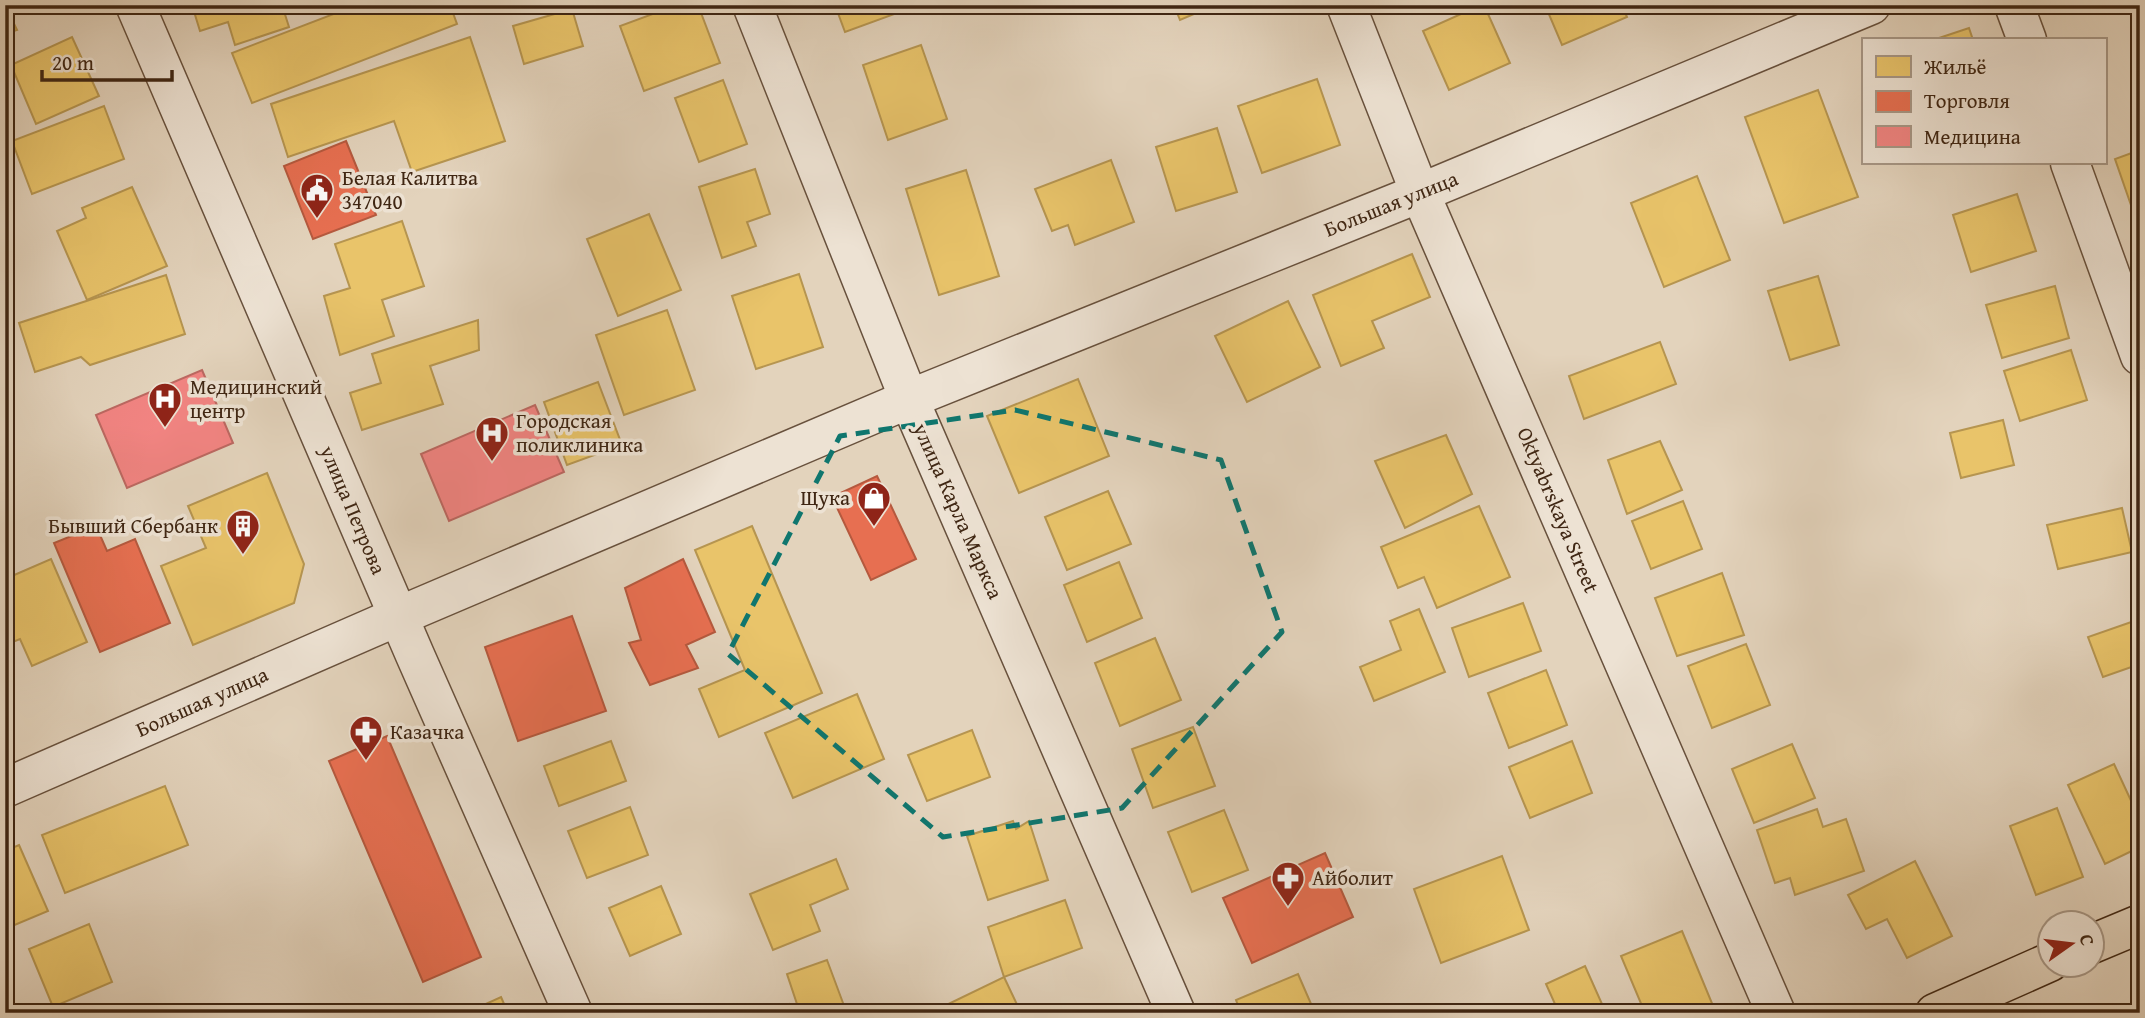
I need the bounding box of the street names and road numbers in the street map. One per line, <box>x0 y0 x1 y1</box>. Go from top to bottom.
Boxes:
street label: Большая улица <box>1319 163 1462 244</box>
street label: улица Карла Маркса <box>905 417 1011 604</box>
street label: Oktyabrskaya Street <box>1510 422 1608 598</box>
street label: улица Петрова <box>312 440 395 579</box>
street label: Большая улица <box>131 659 273 745</box>

